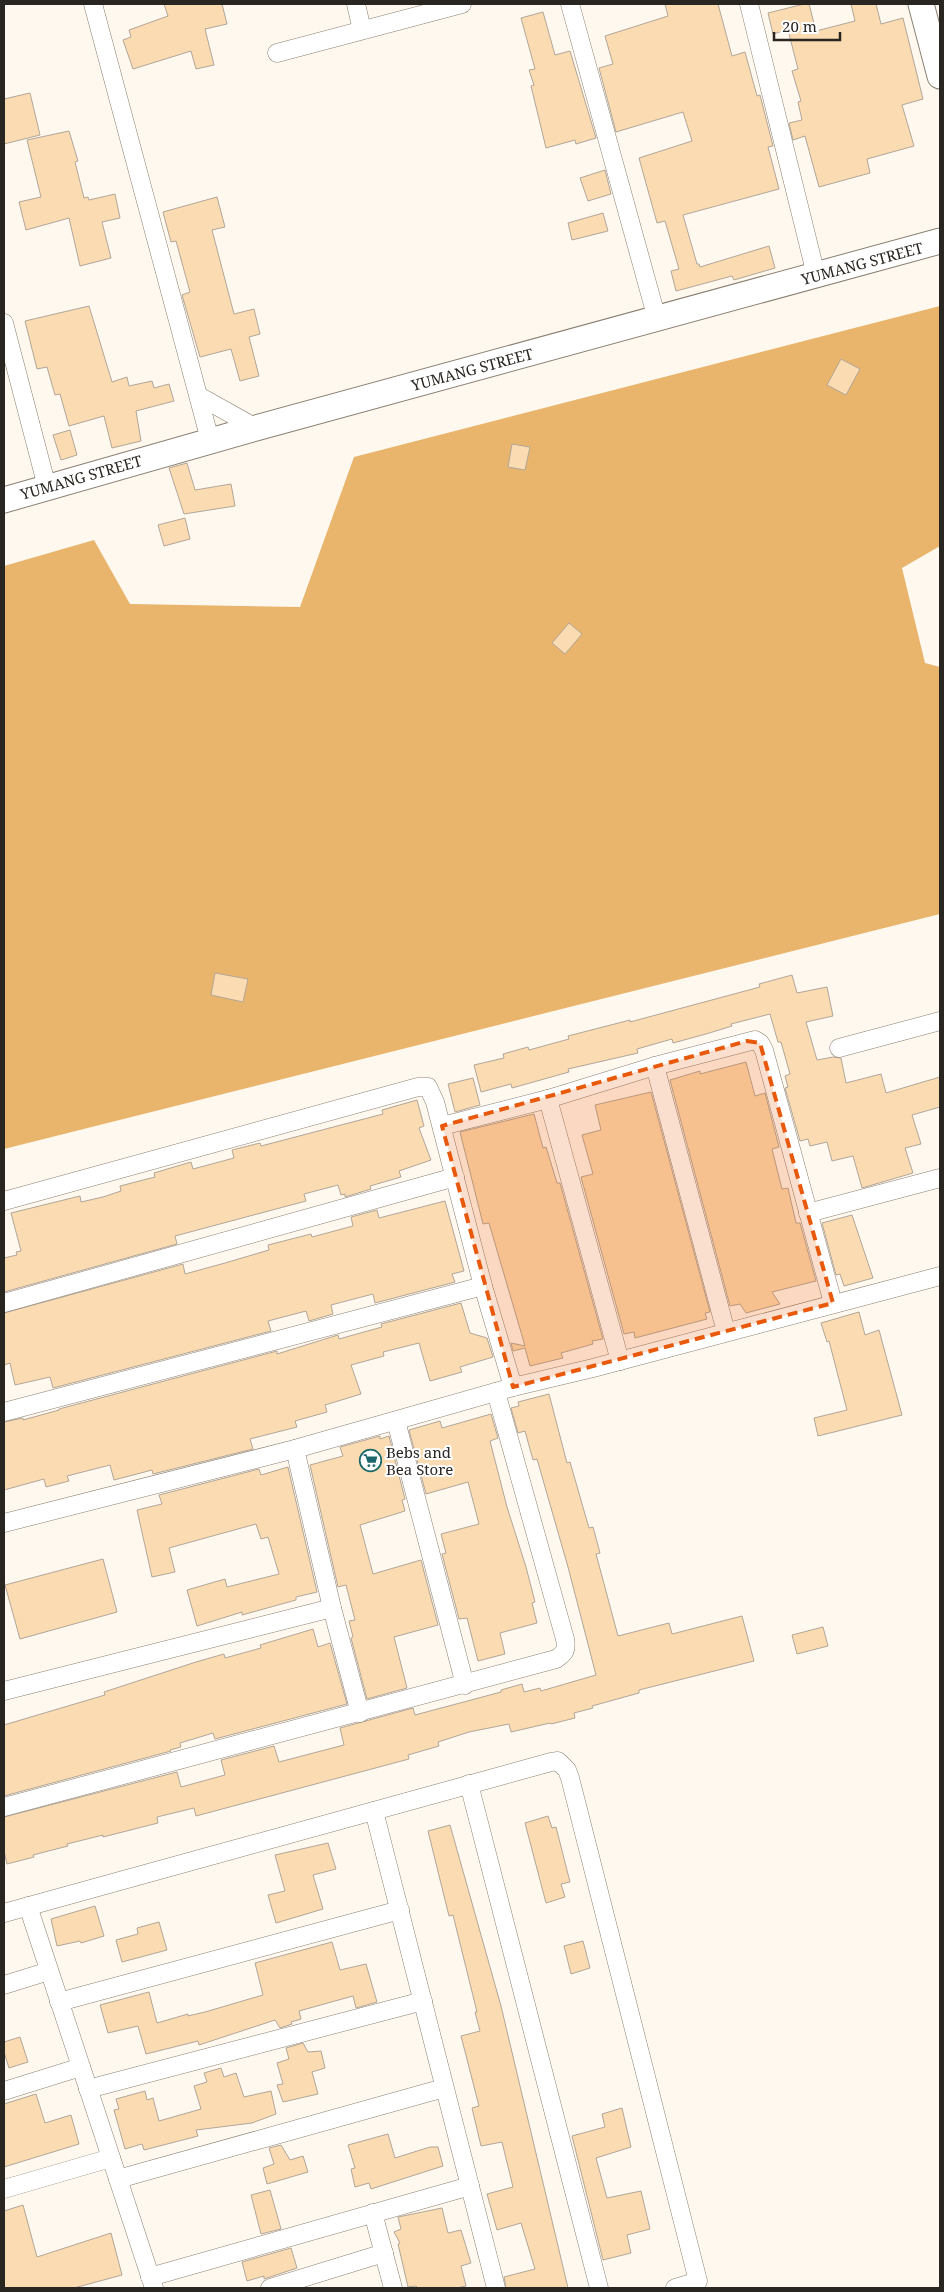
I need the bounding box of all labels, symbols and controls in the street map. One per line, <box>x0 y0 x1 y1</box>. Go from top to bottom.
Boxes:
scale bar <box>774 10 840 42</box>
text: 20 m <box>782 16 817 36</box>
street label: YUMANG STREET <box>798 237 925 289</box>
street label: YUMANG STREET <box>408 343 535 395</box>
street label: YUMANG STREET <box>17 450 144 504</box>
place label: Bebs and Bea Store <box>386 1442 453 1479</box>
supermarket icon: Bebs and Bea Store <box>358 1449 382 1473</box>

